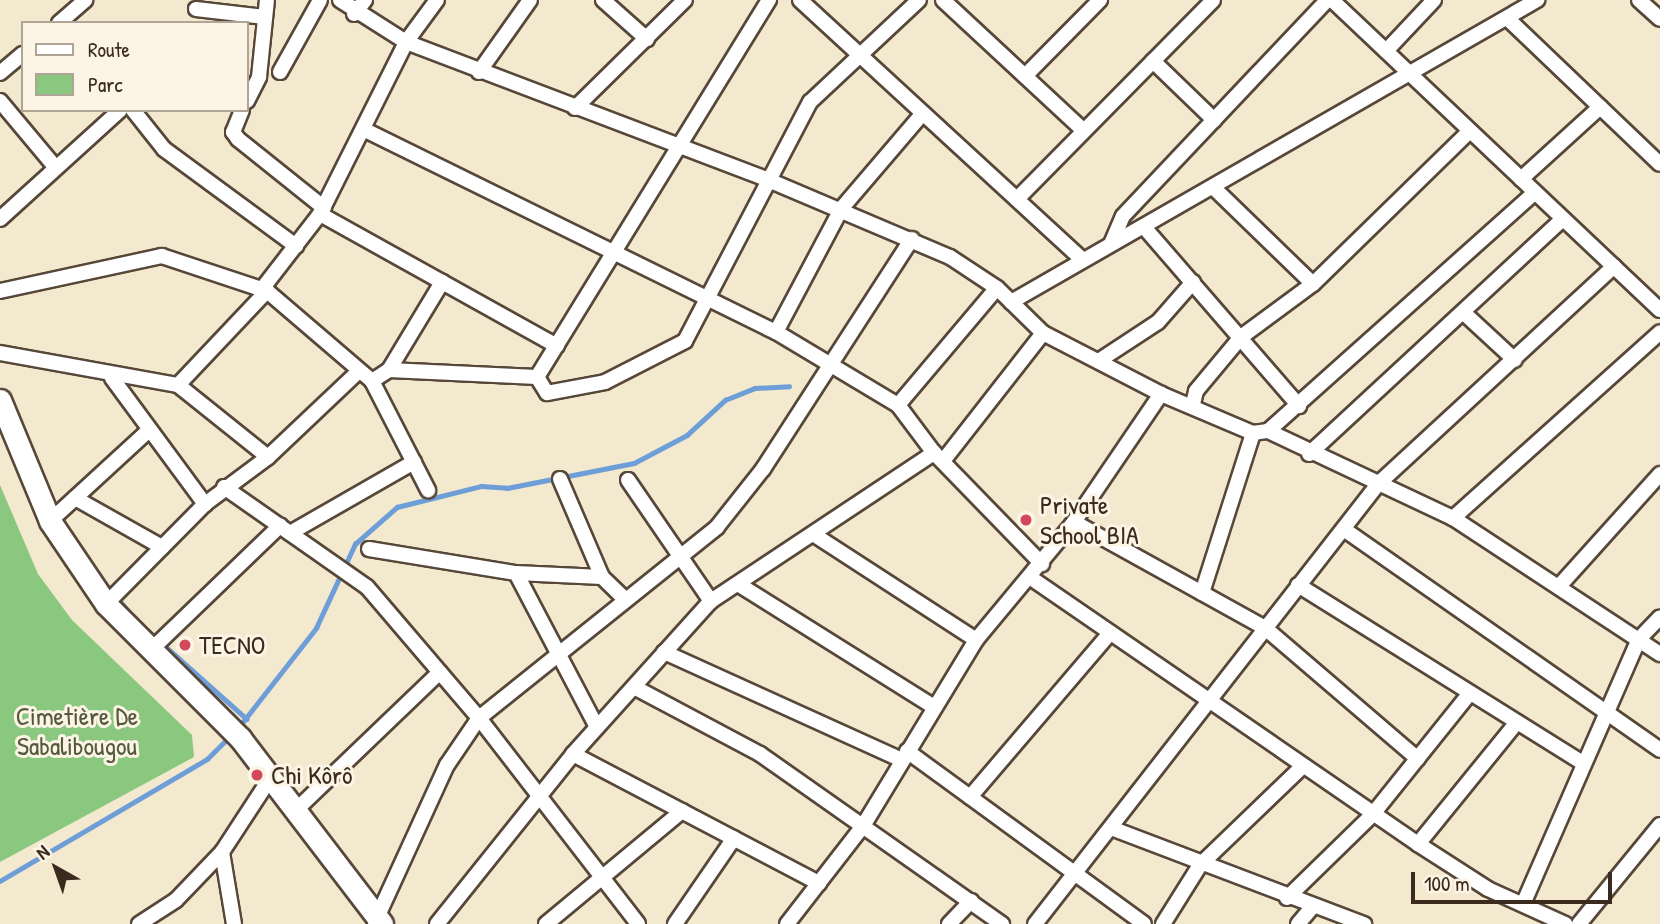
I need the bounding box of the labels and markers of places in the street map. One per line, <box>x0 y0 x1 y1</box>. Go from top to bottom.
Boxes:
place label: Private School BIA <box>1040 489 1139 550</box>
marker: Private School BIA <box>1018 512 1034 528</box>
place label: TECNO <box>199 629 265 661</box>
marker: TECNO <box>177 637 193 653</box>
place label: Chi Kôrô <box>271 759 353 791</box>
marker: Chi Kôrô <box>249 767 265 783</box>

